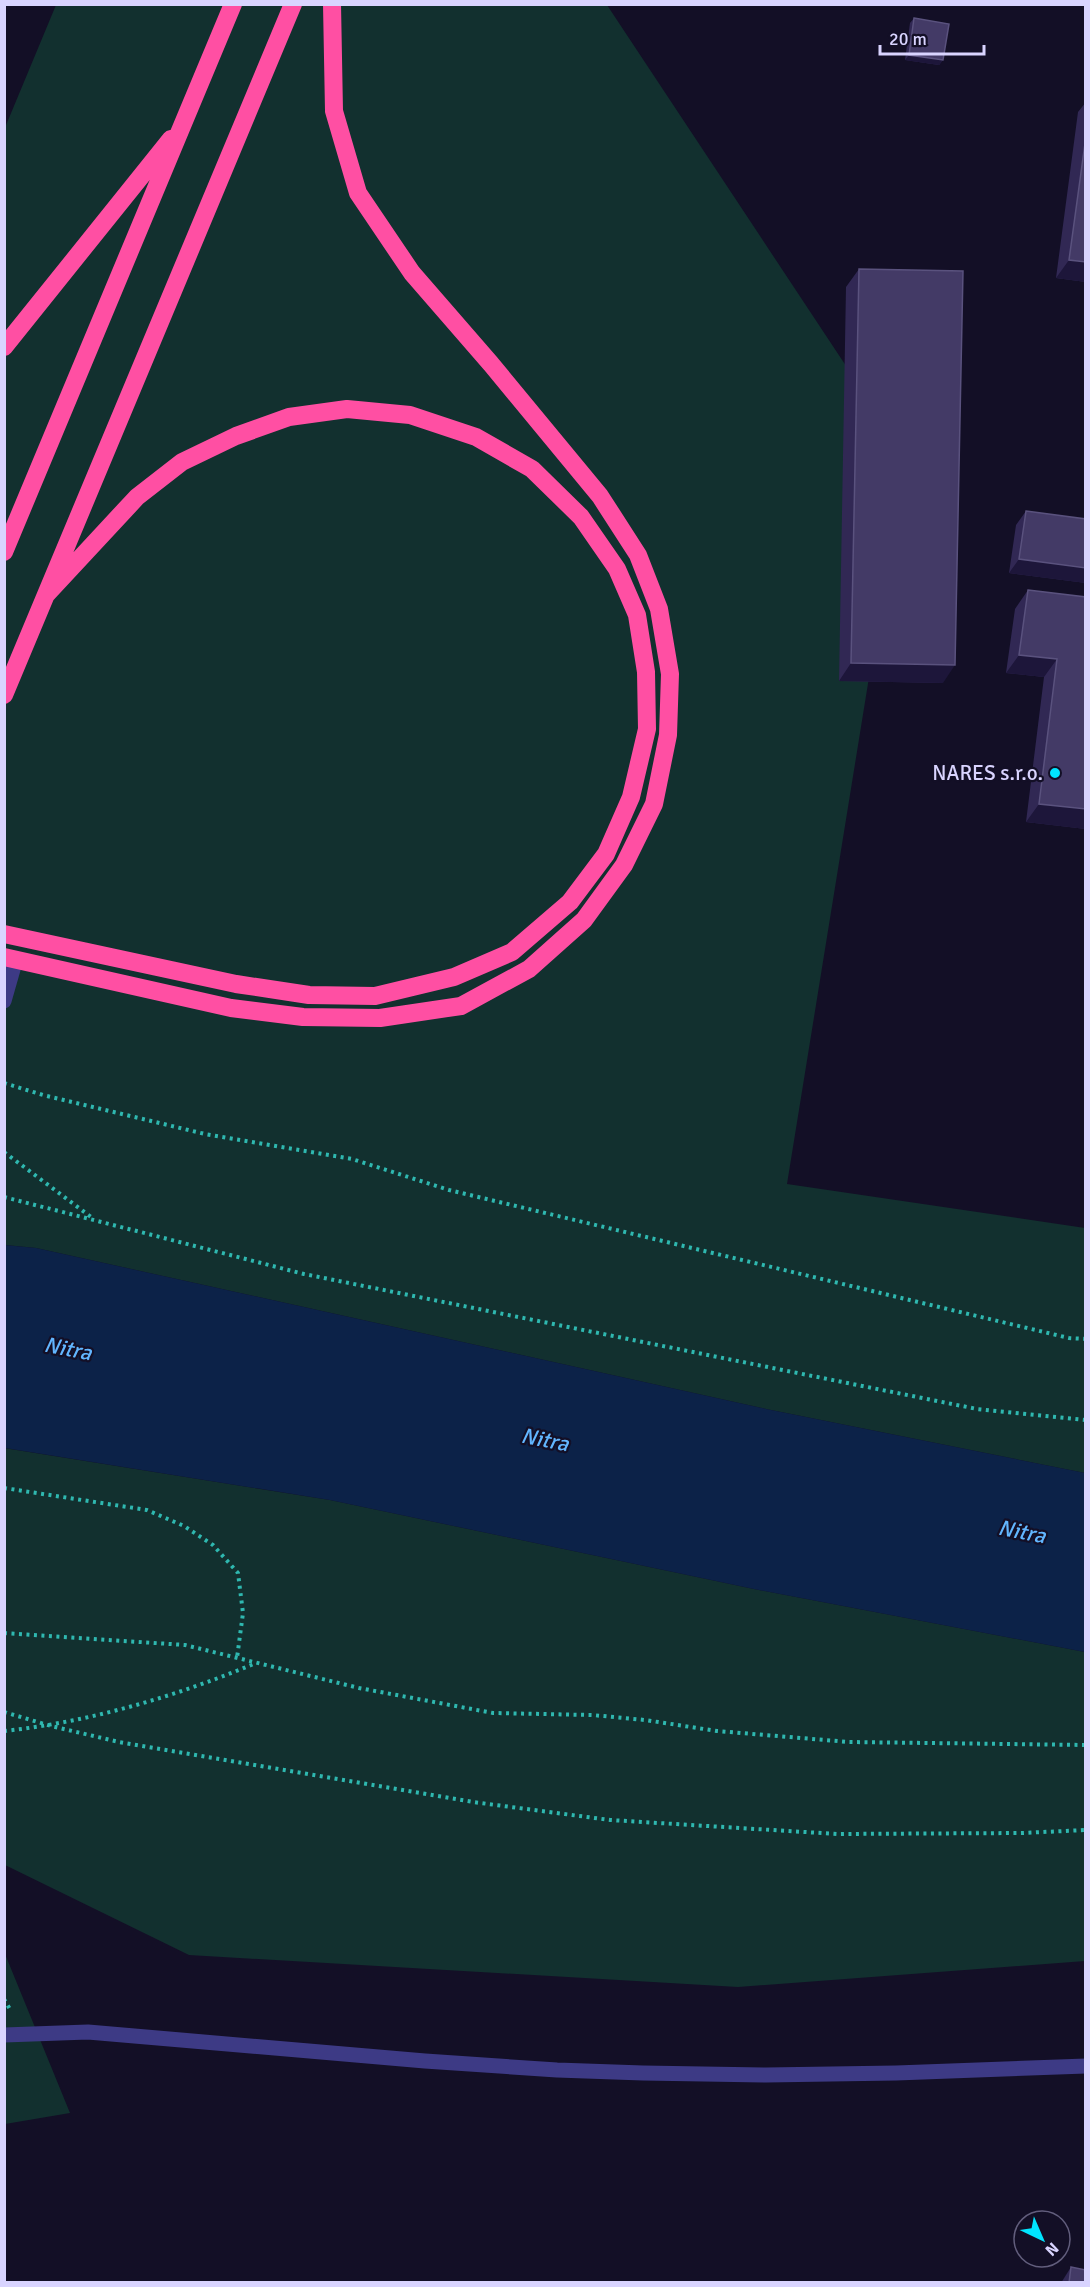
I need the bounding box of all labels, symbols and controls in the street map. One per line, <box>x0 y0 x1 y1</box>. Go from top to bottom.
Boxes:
scale bar <box>880 18 984 56</box>
text: 20 m <box>889 28 927 50</box>
place label: NARES s.r.o. <box>932 760 1043 786</box>
marker: NARES s.r.o. <box>1048 766 1062 780</box>
water label: Nitra <box>42 1331 95 1366</box>
water label: Nitra <box>519 1422 572 1457</box>
water label: Nitra <box>996 1514 1049 1549</box>
north arrow <box>1012 2209 1072 2269</box>
text: N <box>1041 2238 1063 2260</box>

